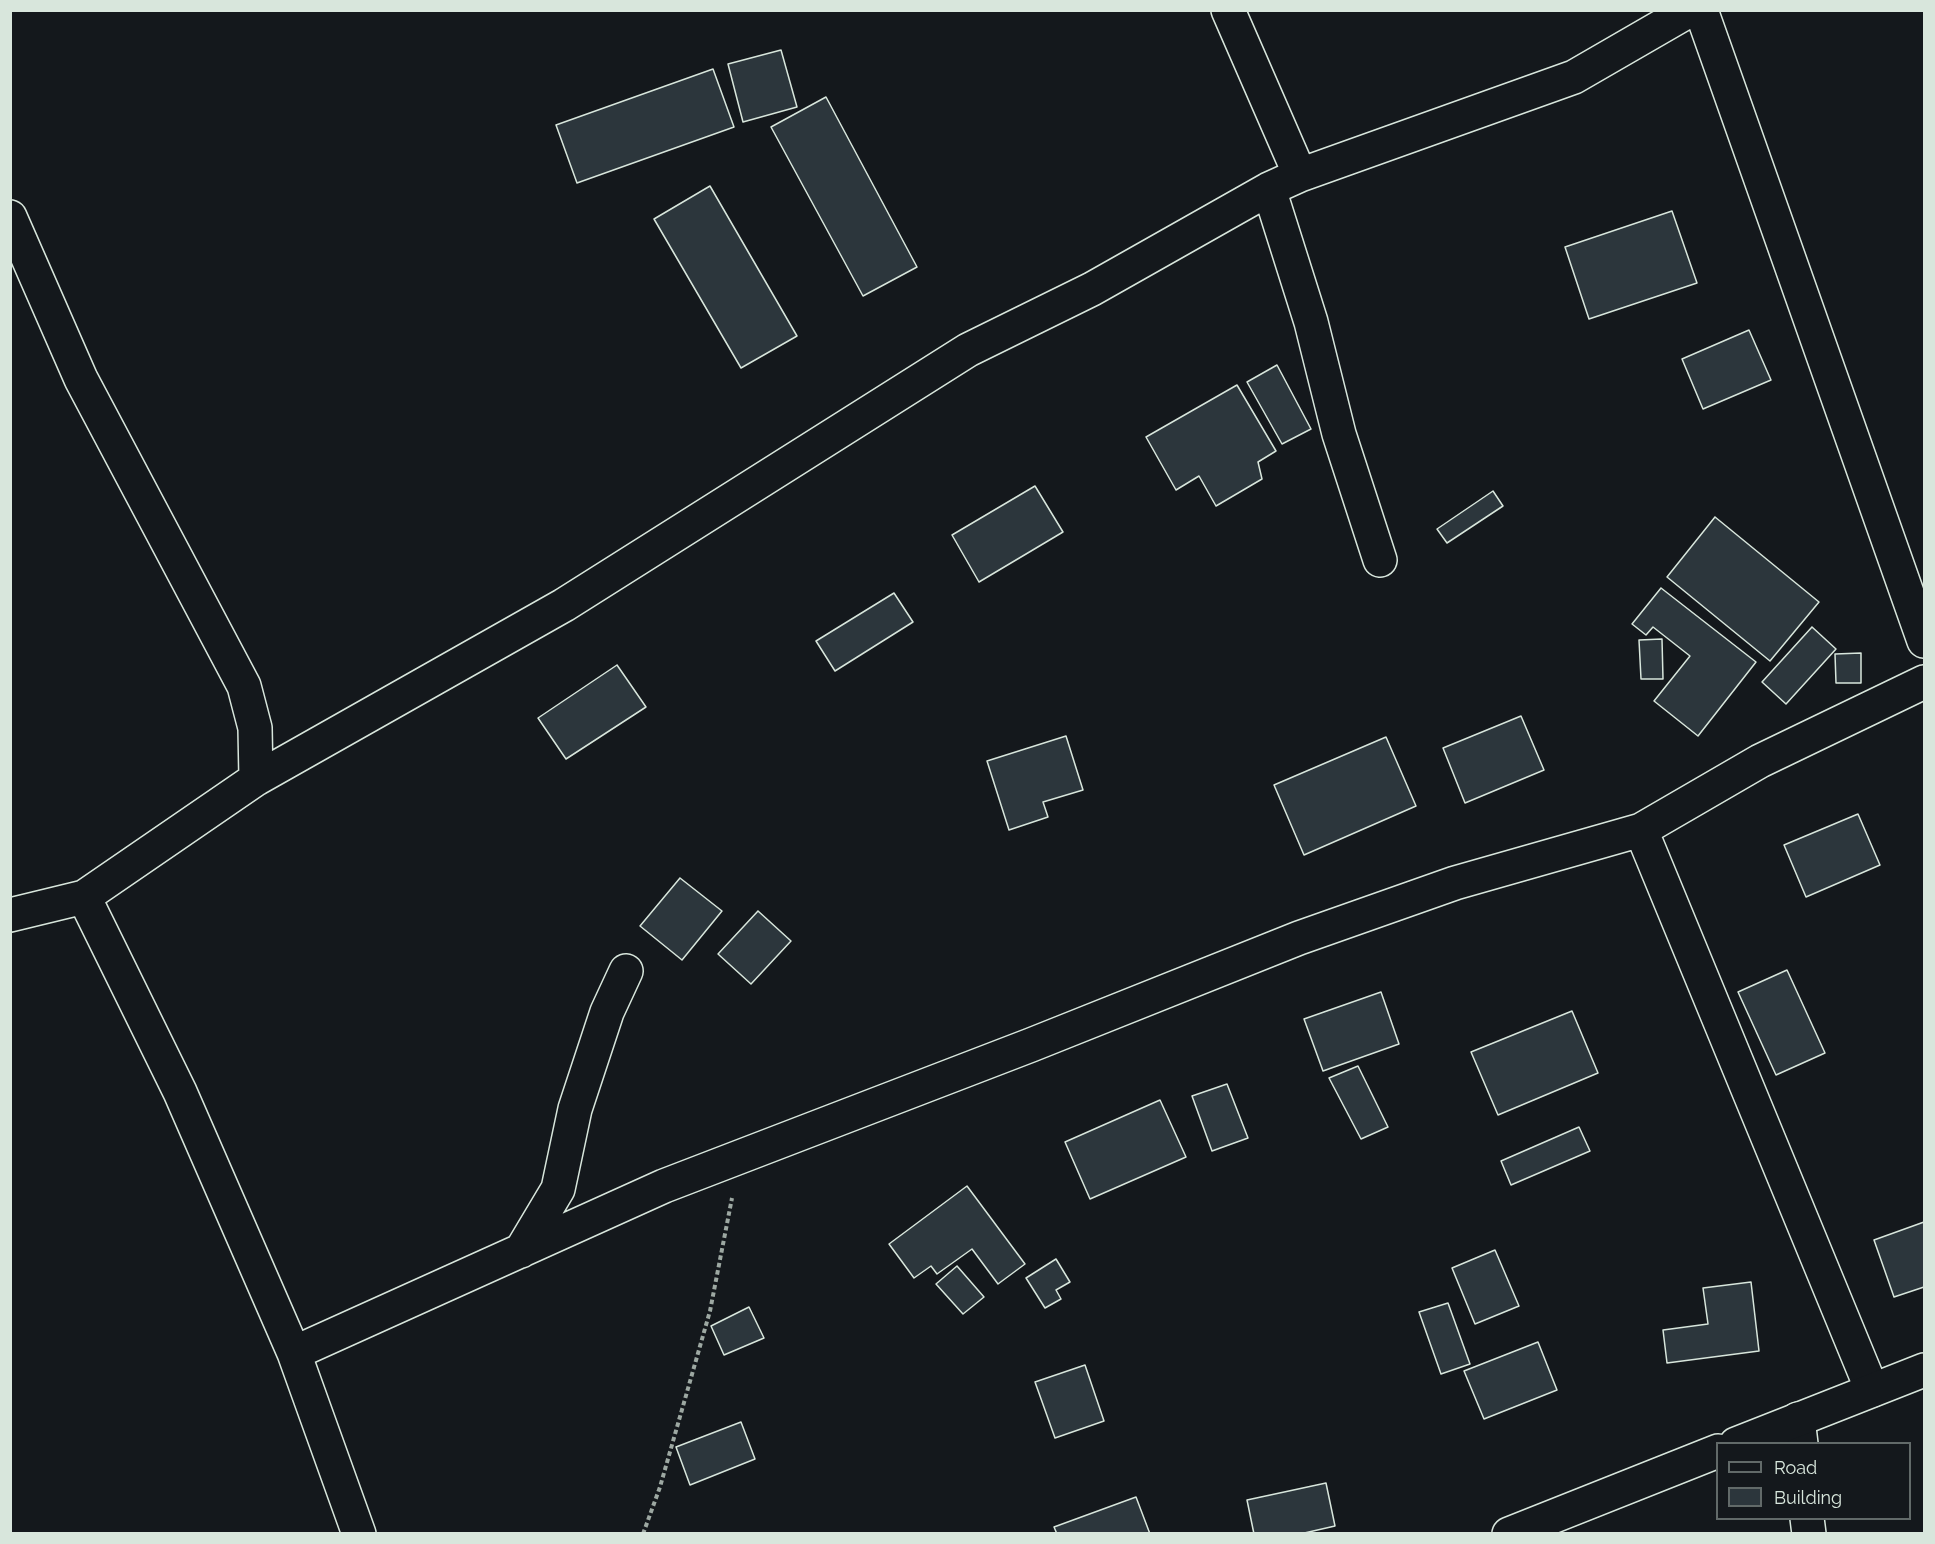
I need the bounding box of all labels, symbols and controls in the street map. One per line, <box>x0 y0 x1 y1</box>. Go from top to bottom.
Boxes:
legend <box>1716 1442 1911 1520</box>
text: Road <box>1774 1457 1817 1478</box>
text: Building <box>1774 1487 1842 1508</box>

